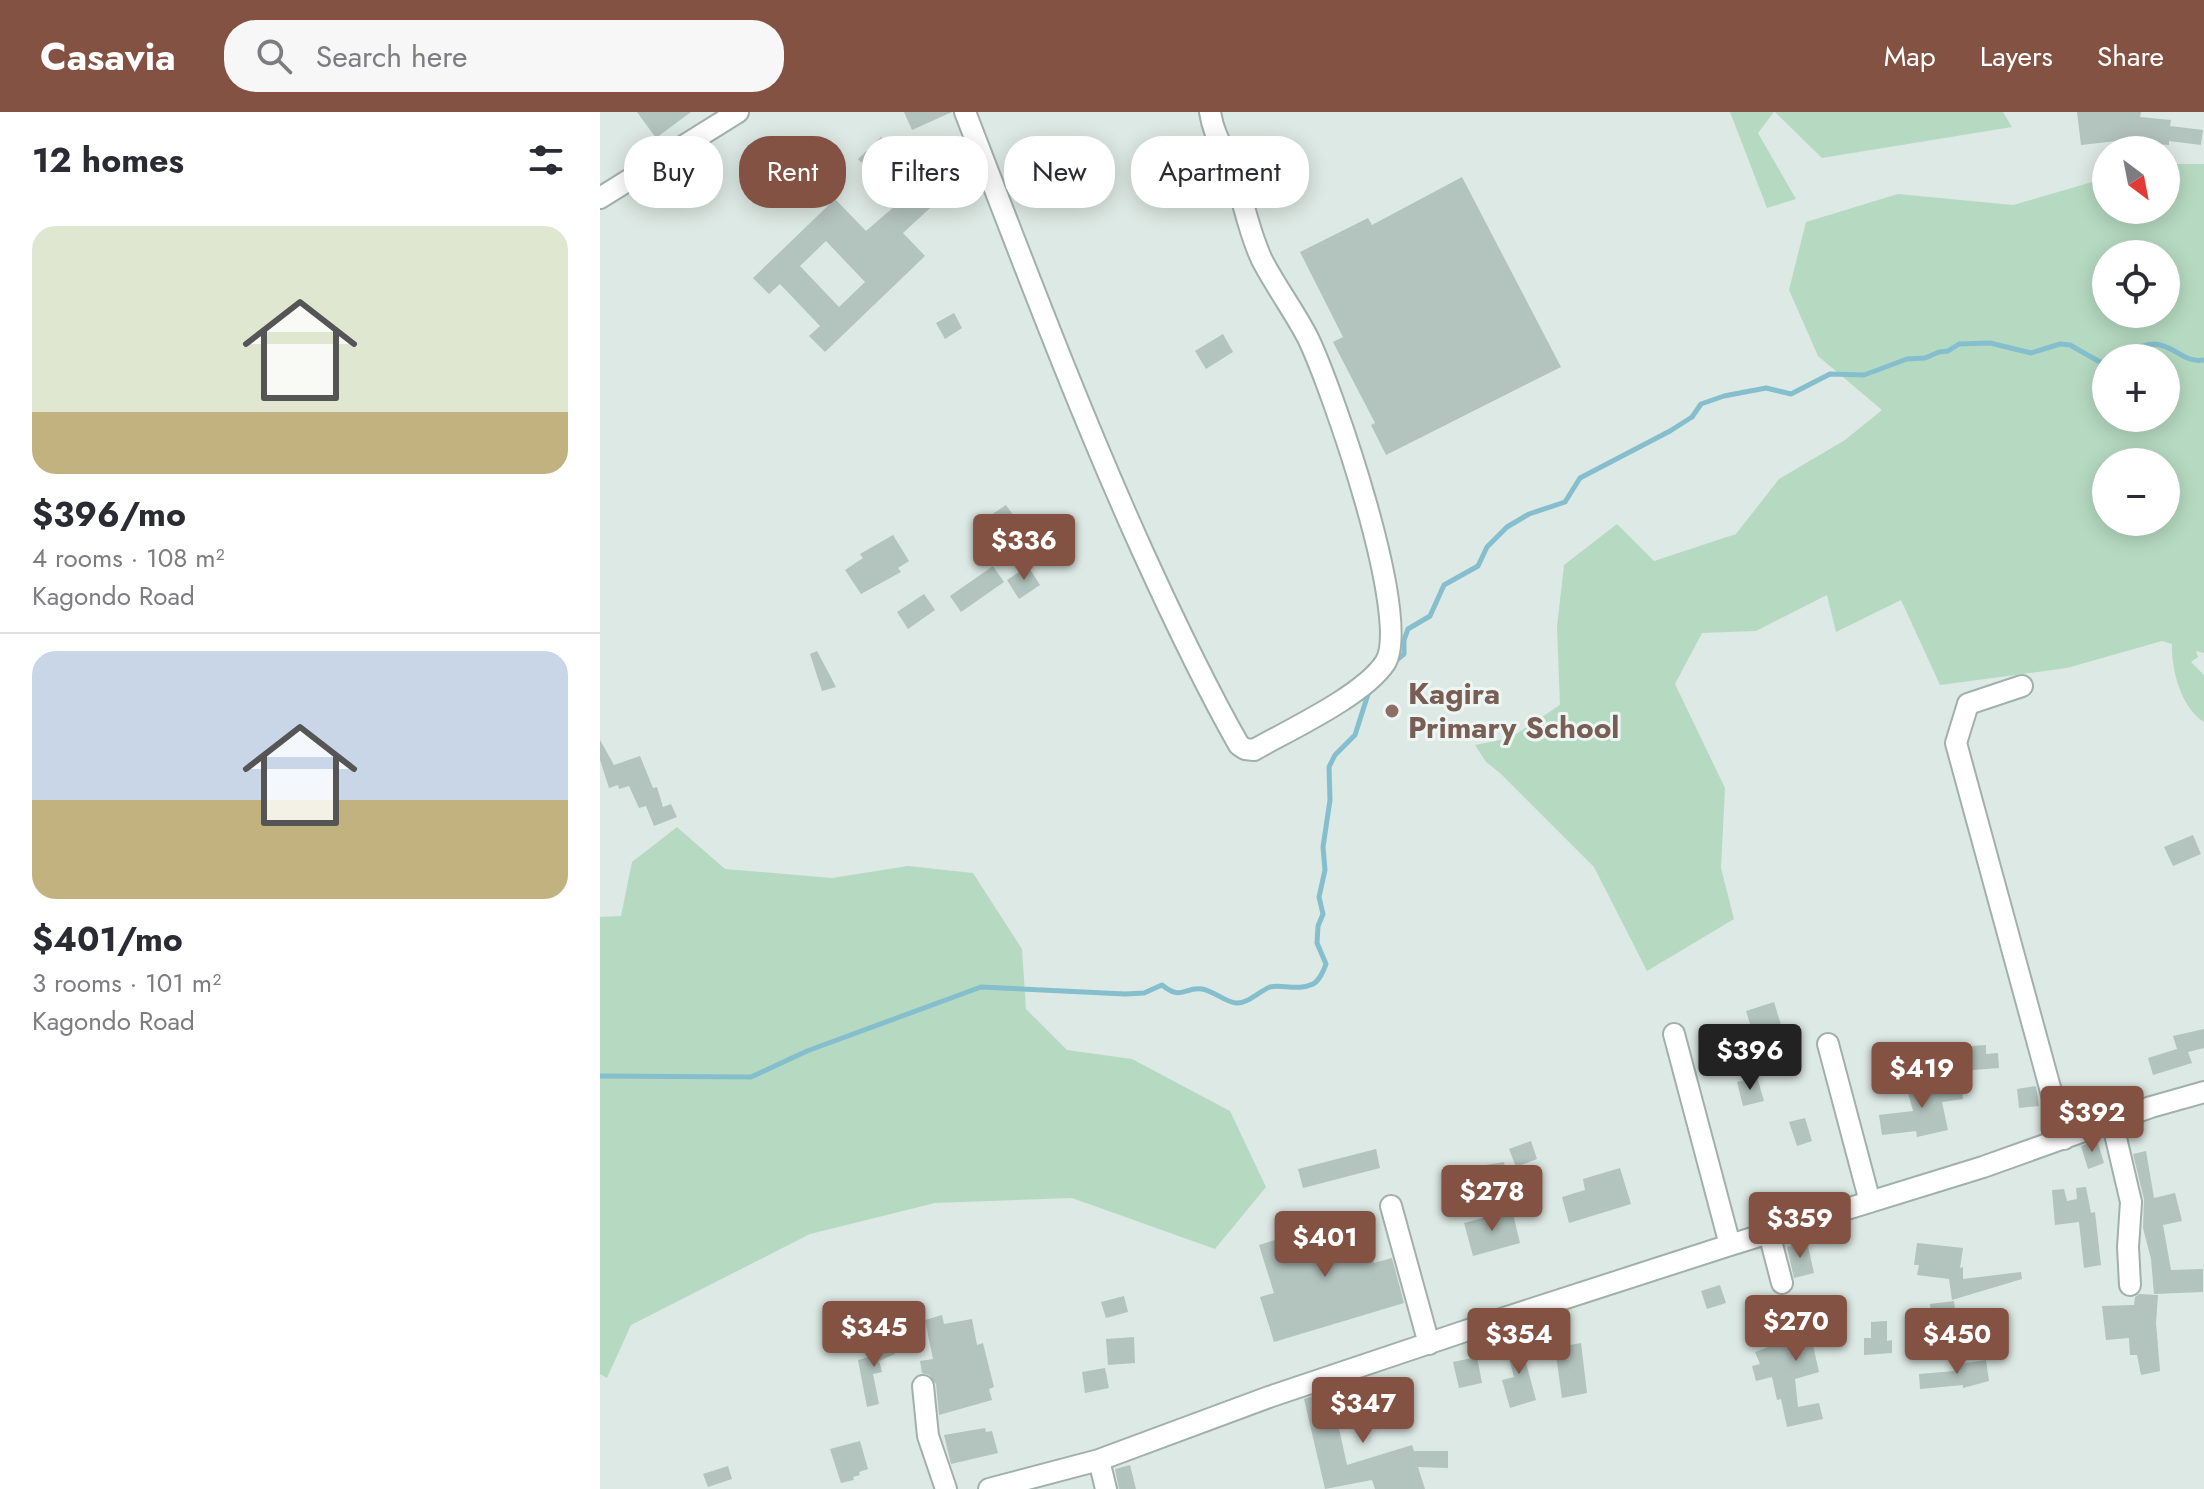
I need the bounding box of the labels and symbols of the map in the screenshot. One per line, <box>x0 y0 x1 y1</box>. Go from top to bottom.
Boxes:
north arrow <box>2092 136 2180 224</box>
pin: $336 <box>977 514 1071 582</box>
place label: Kagira Primary School <box>1408 672 1619 749</box>
marker: Kagira Primary School <box>1383 702 1401 720</box>
pin: $396 <box>1703 1024 1797 1092</box>
pin: $419 <box>1875 1042 1969 1110</box>
pin: $392 <box>2045 1086 2139 1154</box>
pin: $278 <box>1445 1165 1539 1233</box>
pin: $359 <box>1753 1192 1847 1260</box>
pin: $401 <box>1278 1211 1372 1279</box>
pin: $270 <box>1749 1295 1843 1363</box>
pin: $345 <box>827 1301 921 1369</box>
pin: $354 <box>1472 1308 1566 1376</box>
pin: $450 <box>1910 1308 2004 1376</box>
pin: $347 <box>1316 1377 1410 1445</box>

